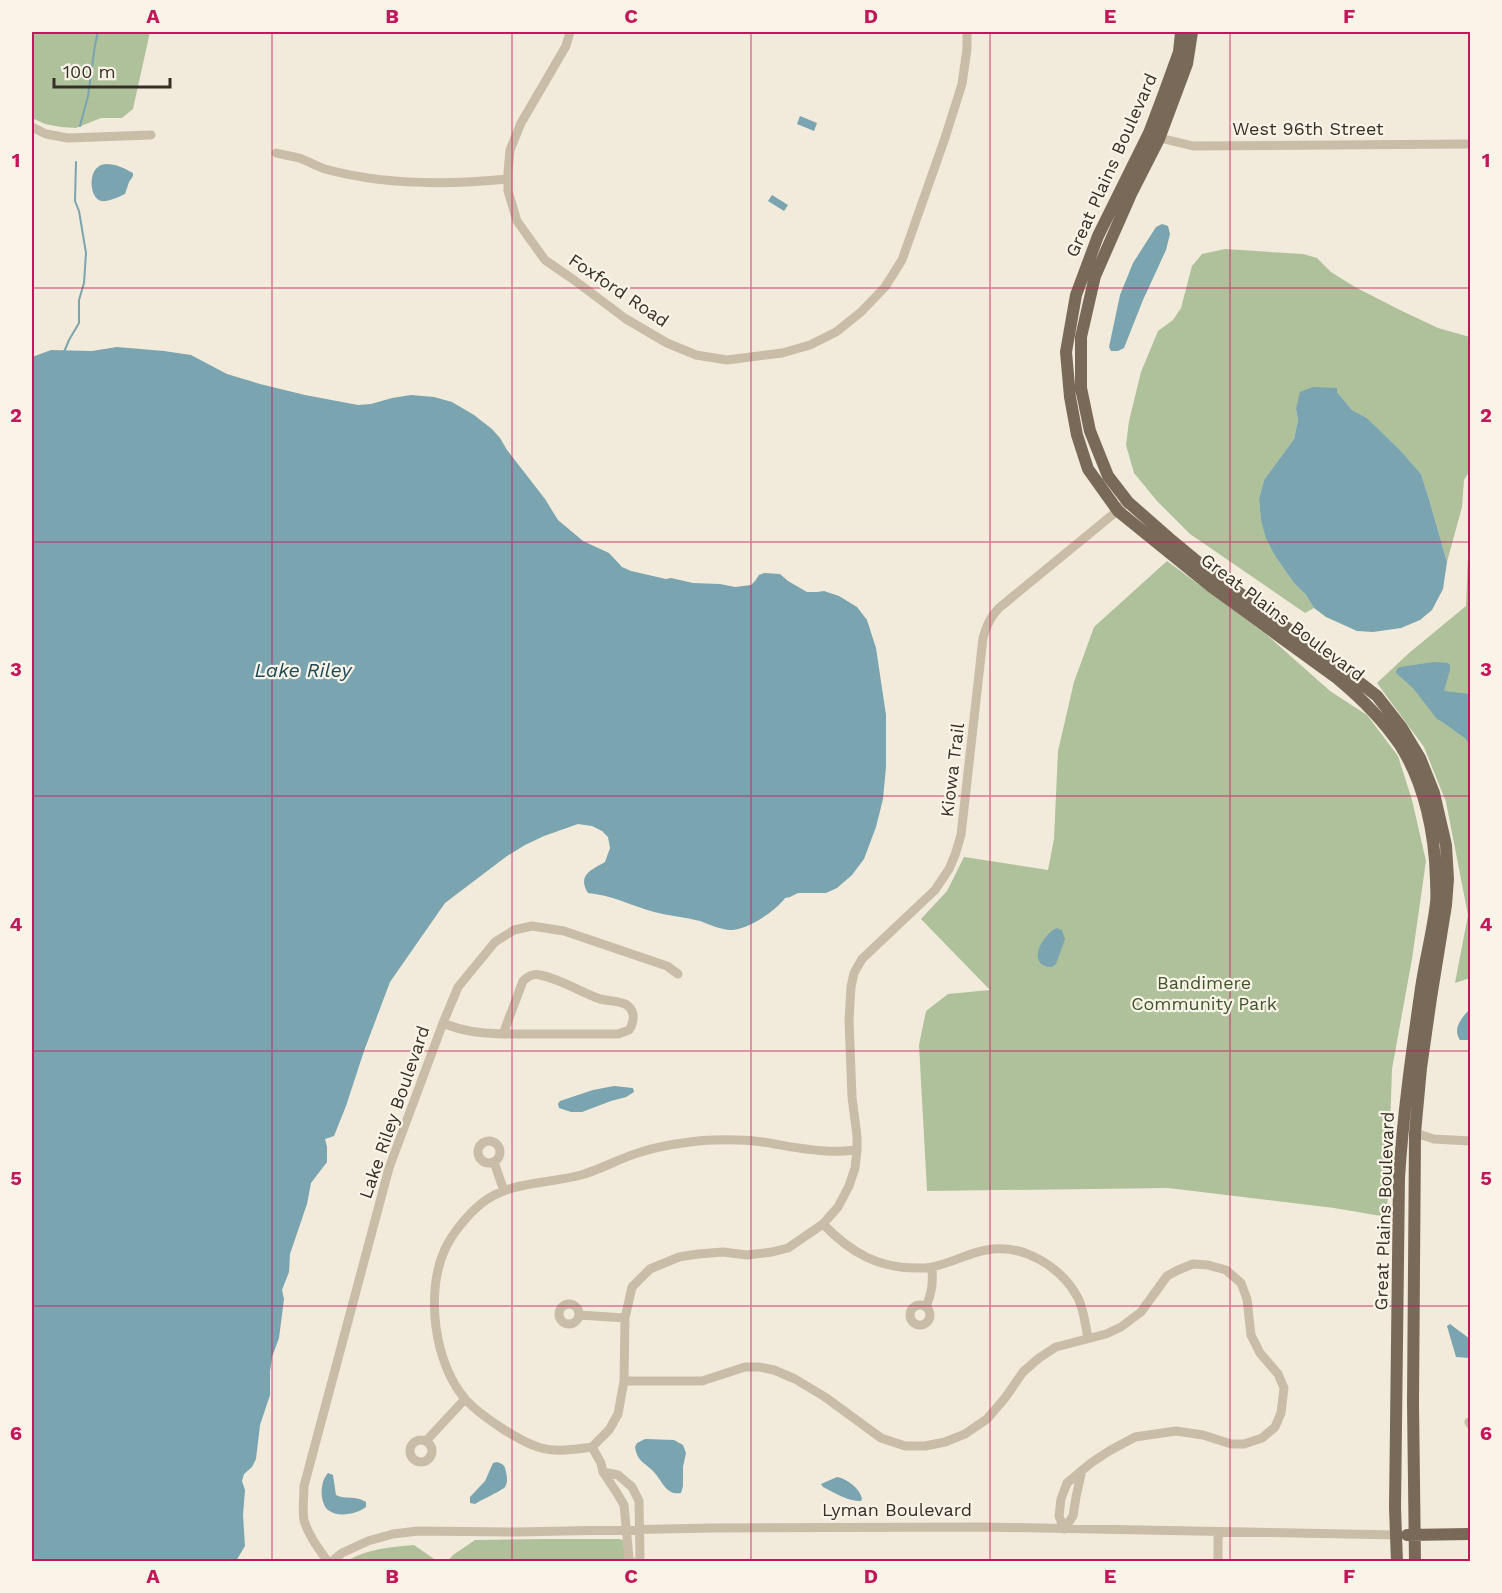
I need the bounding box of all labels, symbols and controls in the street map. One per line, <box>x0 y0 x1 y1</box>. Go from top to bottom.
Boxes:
text: A <box>146 4 160 28</box>
text: B <box>385 4 399 28</box>
text: C <box>624 4 638 28</box>
text: D <box>864 4 878 28</box>
text: E <box>1104 4 1116 28</box>
text: F <box>1343 4 1355 28</box>
scale bar <box>54 51 170 89</box>
text: 100 m <box>63 61 116 82</box>
street label: Great Plains Boulevard <box>1061 70 1161 260</box>
street label: West 96th Street <box>1232 118 1384 139</box>
text: 1 <box>12 148 20 172</box>
text: 1 <box>1482 148 1490 172</box>
street label: Foxford Road <box>565 249 673 331</box>
text: 2 <box>10 403 22 427</box>
text: 2 <box>1480 403 1492 427</box>
street label: Great Plains Boulevard <box>1197 549 1369 685</box>
text: 3 <box>10 657 22 681</box>
text: 3 <box>1480 657 1492 681</box>
water label: Lake Riley <box>255 658 353 682</box>
street label: Kiowa Trail <box>936 721 968 818</box>
text: 4 <box>10 912 23 936</box>
text: 4 <box>1480 912 1493 936</box>
park label: Bandimere Community Park <box>1131 972 1277 1014</box>
street label: Lake Riley Boulevard <box>355 1023 433 1201</box>
street label: Great Plains Boulevard <box>1370 1111 1398 1311</box>
text: 5 <box>10 1166 22 1190</box>
text: 5 <box>1480 1166 1492 1190</box>
text: 6 <box>10 1421 22 1445</box>
text: 6 <box>1480 1421 1492 1445</box>
street label: Lyman Boulevard <box>822 1499 972 1520</box>
text: A <box>146 1564 160 1588</box>
text: B <box>385 1564 399 1588</box>
text: C <box>624 1564 638 1588</box>
text: D <box>864 1564 878 1588</box>
text: E <box>1104 1564 1116 1588</box>
text: F <box>1343 1564 1355 1588</box>

